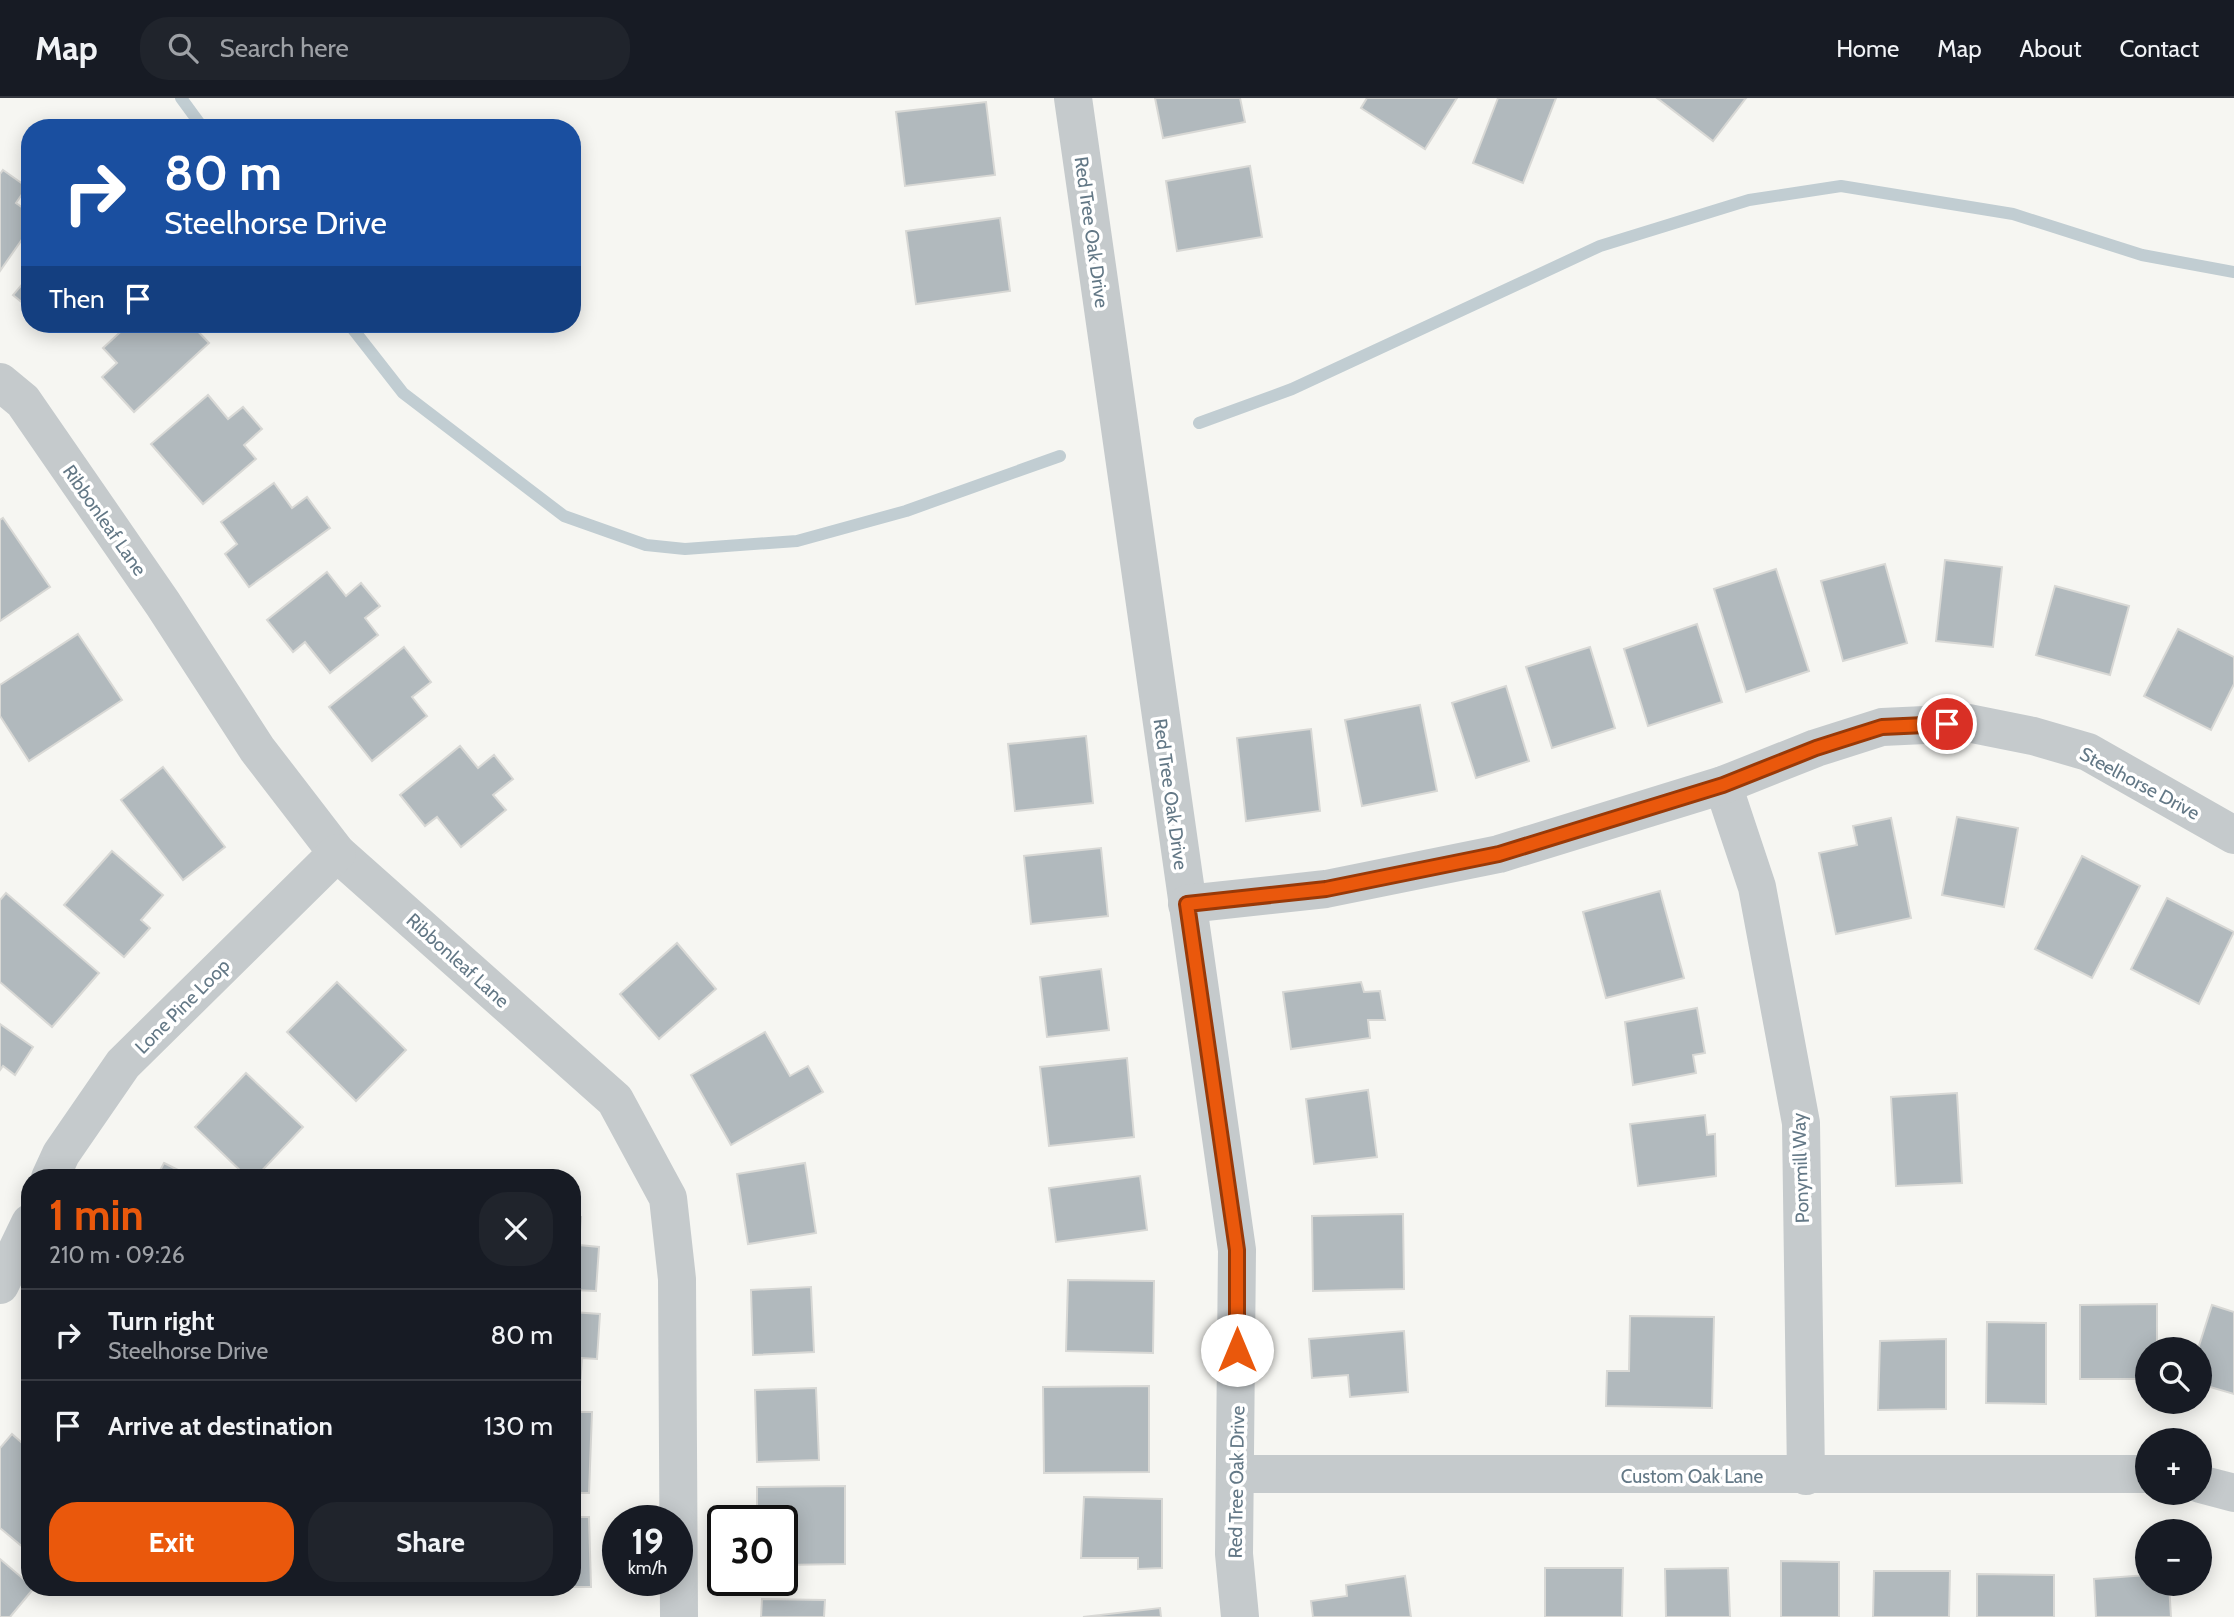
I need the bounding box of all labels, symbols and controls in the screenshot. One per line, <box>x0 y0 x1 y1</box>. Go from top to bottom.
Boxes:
search box <box>140 17 630 80</box>
text: Map <box>35 28 98 68</box>
icon: search <box>164 29 202 67</box>
text: Search here <box>220 32 349 64</box>
text: Home <box>1836 34 1899 63</box>
text: Map <box>1937 34 1982 63</box>
text: About <box>2020 34 2082 63</box>
text: Contact <box>2120 34 2199 63</box>
text: 80 m <box>164 143 282 202</box>
icon: right <box>49 147 140 238</box>
street label: Red Tree Oak Drive <box>1069 155 1114 309</box>
text: Steelhorse Drive <box>164 203 387 242</box>
icon: arrive <box>119 280 157 318</box>
text: Then <box>49 283 105 315</box>
street label: Ribbonleaf Lane <box>58 460 152 580</box>
pin <box>1917 694 1977 754</box>
icon: arrive <box>1928 705 1966 743</box>
street label: Red Tree Oak Drive <box>1148 717 1193 871</box>
street label: Steelhorse Drive <box>2076 742 2204 825</box>
street label: Ribbonleaf Lane <box>402 908 514 1013</box>
street label: Lone Pine Loop <box>130 954 235 1059</box>
street label: Ponymill Way <box>1787 1112 1814 1224</box>
text: 1 min <box>49 1189 144 1241</box>
button: close <box>479 1192 553 1266</box>
text: 210 m · 09:26 <box>49 1241 185 1269</box>
text: Turn right <box>108 1305 214 1337</box>
position arrow <box>1200 1313 1274 1387</box>
icon: right <box>49 1316 87 1354</box>
text: 80 m <box>490 1319 553 1351</box>
text: Steelhorse Drive <box>108 1337 268 1365</box>
map controls <box>2135 1337 2212 1596</box>
button: search <box>2135 1337 2212 1414</box>
street label: Red Tree Oak Drive <box>1224 1405 1249 1558</box>
icon: arrive <box>49 1407 87 1445</box>
text: Arrive at destination <box>108 1410 333 1442</box>
text: 130 m <box>484 1410 553 1442</box>
button: + <box>2135 1428 2212 1505</box>
street label: Custom Oak Lane <box>1621 1465 1763 1488</box>
button: Exit <box>49 1502 294 1582</box>
button: Share <box>308 1502 553 1582</box>
speed limit sign: 30 <box>707 1505 798 1596</box>
button: − <box>2135 1519 2212 1596</box>
text: 19 <box>631 1520 664 1563</box>
text: km/h <box>628 1557 667 1579</box>

